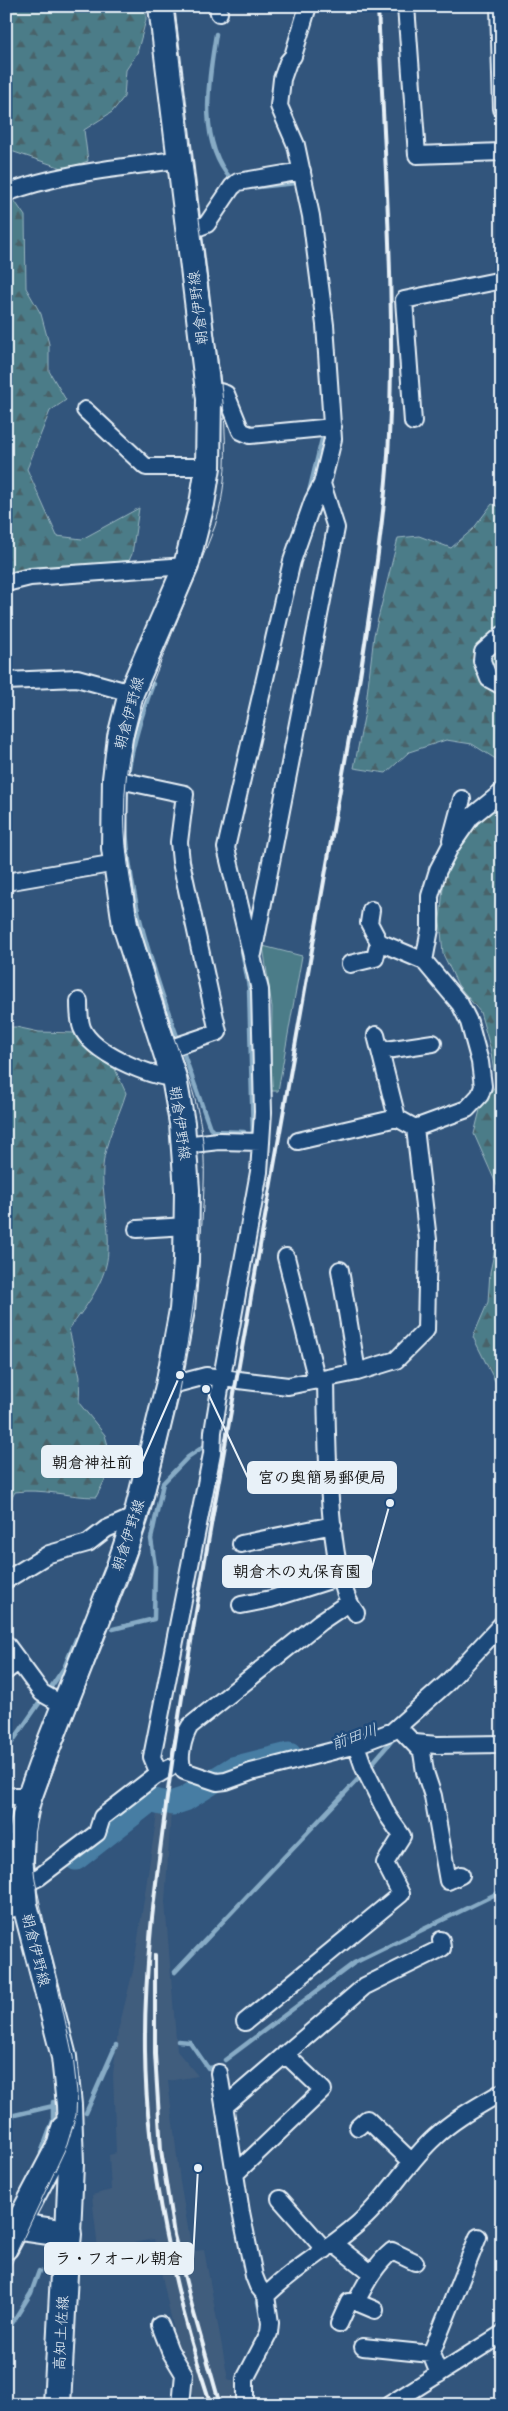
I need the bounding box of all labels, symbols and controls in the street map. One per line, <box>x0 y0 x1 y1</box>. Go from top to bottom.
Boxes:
street label: 朝倉伊野線 <box>184 270 212 346</box>
street label: 朝倉伊野線 <box>110 674 148 752</box>
street label: 朝倉伊野線 <box>165 1084 195 1162</box>
callout: 朝倉神社前 <box>42 1446 142 1477</box>
text: 朝倉神社前 <box>52 1452 132 1473</box>
callout: 宮の奥簡易郵便局 <box>248 1462 396 1493</box>
text: 宮の奥簡易郵便局 <box>258 1467 386 1488</box>
street label: 朝倉伊野線 <box>107 1496 149 1574</box>
callout: 朝倉木の丸保育園 <box>223 1556 371 1587</box>
text: 朝倉木の丸保育園 <box>233 1561 361 1582</box>
water label: 前田川 <box>328 1719 380 1754</box>
street label: 朝倉伊野線 <box>17 1911 55 1989</box>
callout: ラ・フオール朝倉 <box>45 2243 193 2274</box>
text: ラ・フオール朝倉 <box>55 2248 183 2269</box>
street label: 高知土佐線 <box>49 2295 73 2371</box>

